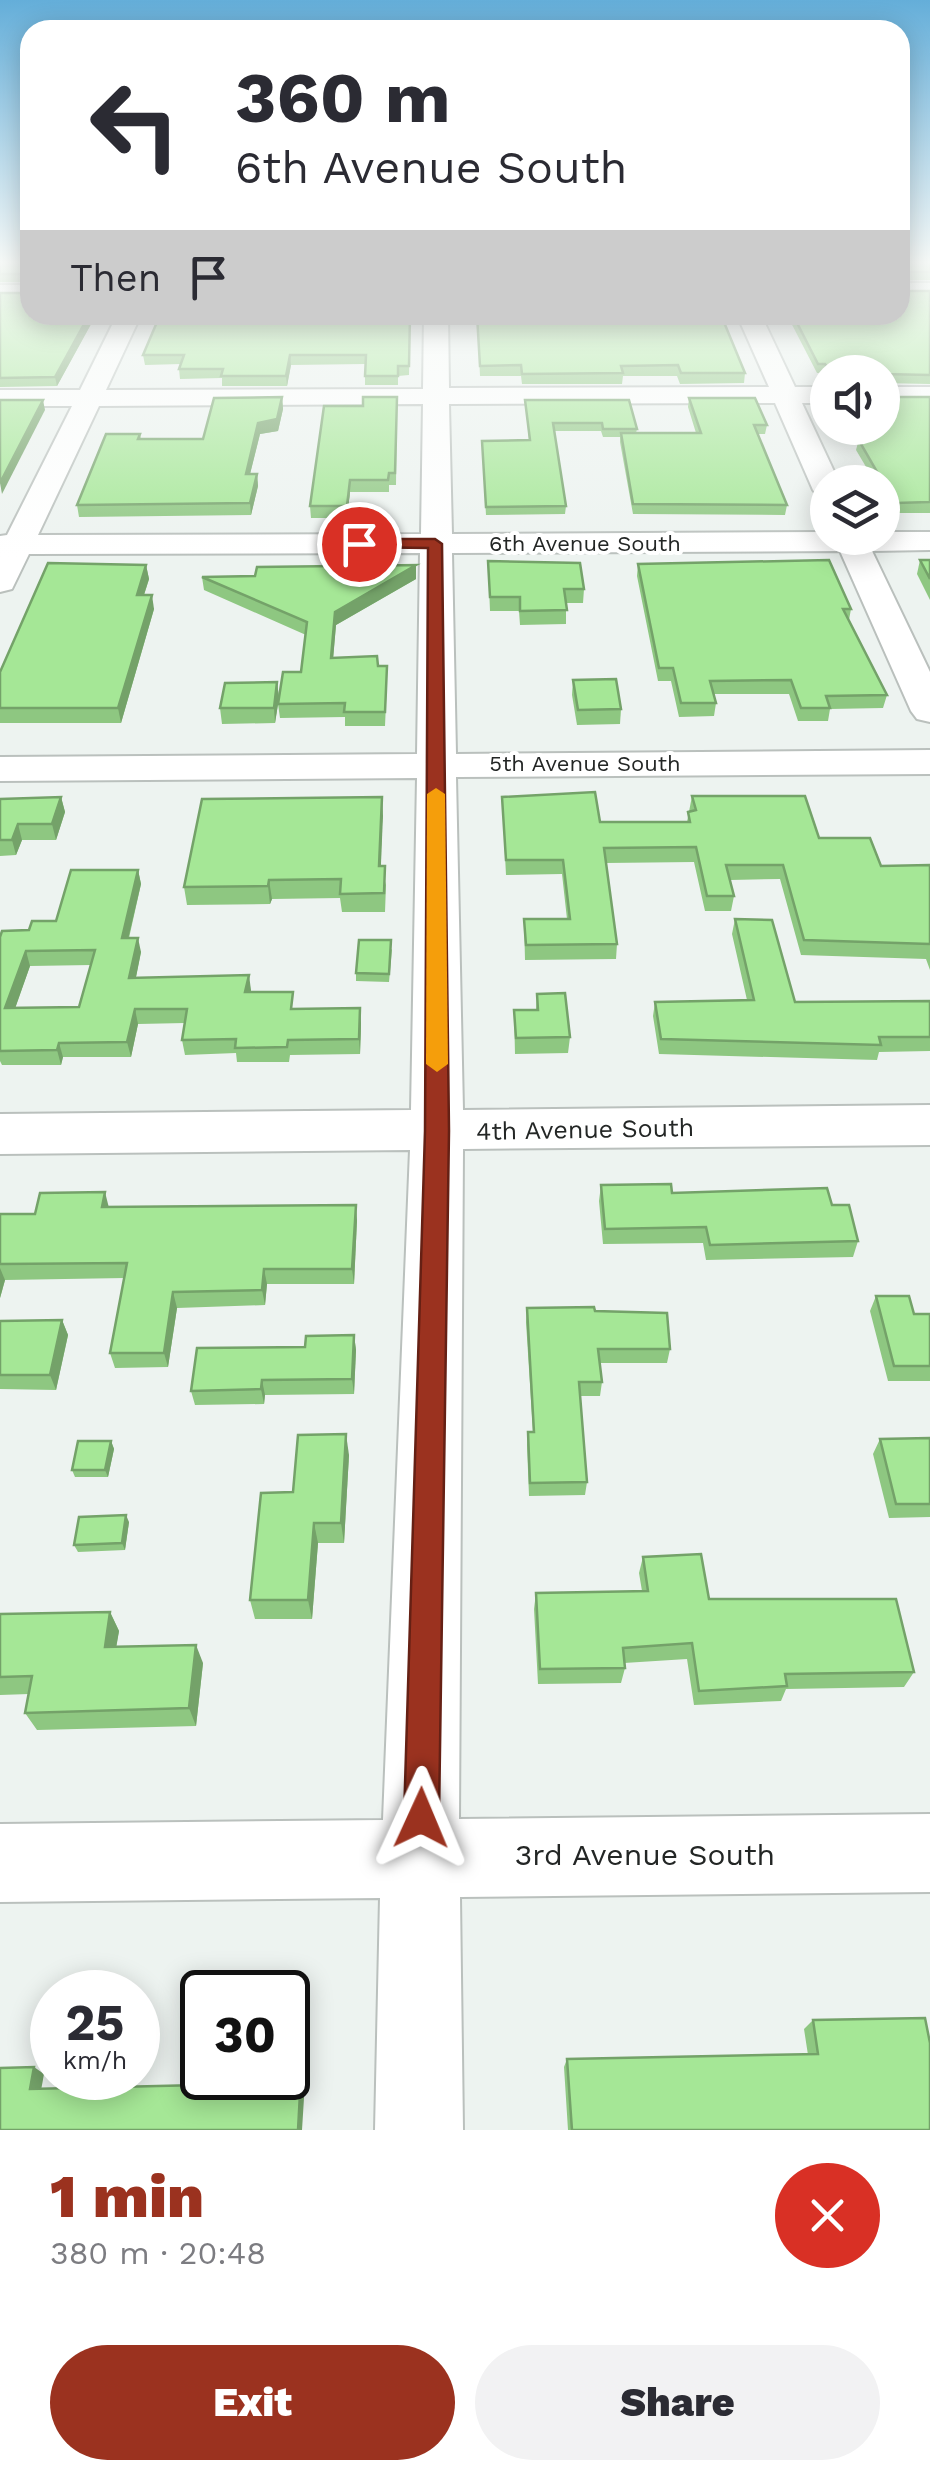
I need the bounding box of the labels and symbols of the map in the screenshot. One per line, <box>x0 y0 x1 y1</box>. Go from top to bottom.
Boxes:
pin <box>317 502 402 587</box>
street label: 6th Avenue South <box>489 531 681 556</box>
street label: 5th Avenue South <box>489 751 681 776</box>
street label: 4th Avenue South <box>476 1113 694 1146</box>
position arrow <box>369 1766 473 1870</box>
street label: 3rd Avenue South <box>515 1837 775 1872</box>
speed limit sign: 30 <box>180 1970 310 2100</box>

